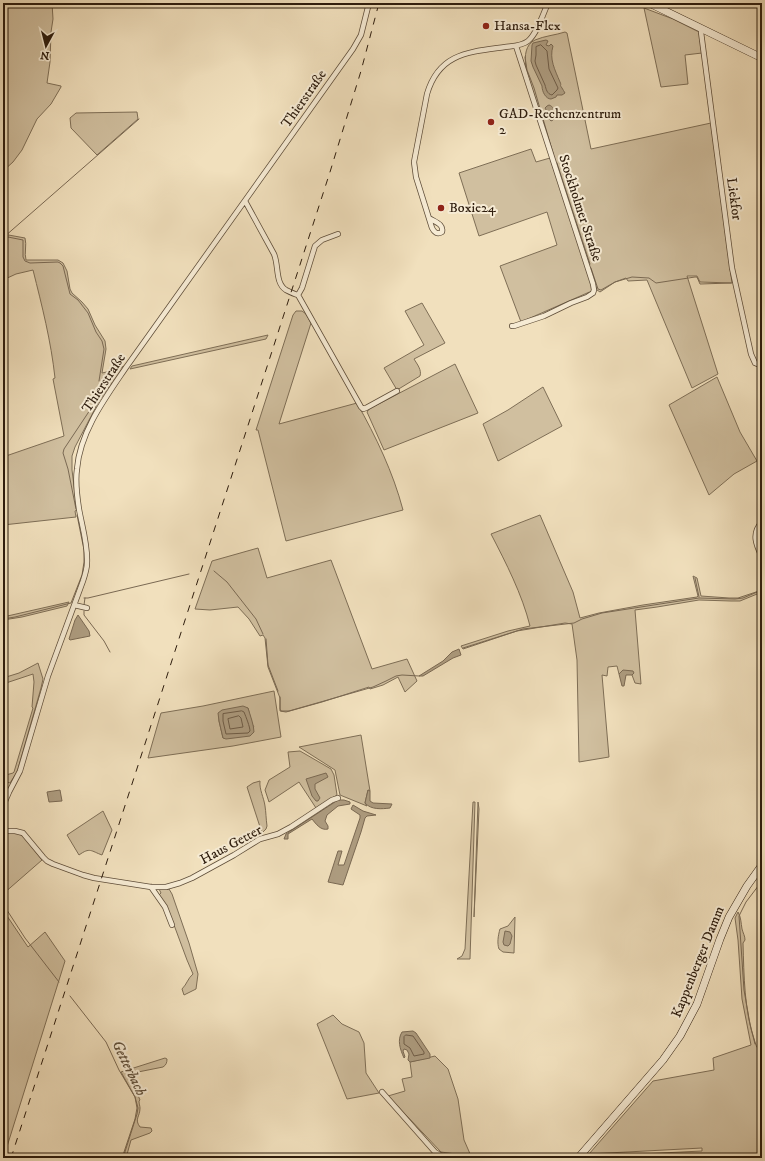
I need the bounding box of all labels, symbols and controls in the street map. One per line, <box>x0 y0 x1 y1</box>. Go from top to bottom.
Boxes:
place label: Hansa-Flex <box>494 17 561 35</box>
marker: Hansa-Flex <box>481 21 491 31</box>
north arrow <box>26 26 66 66</box>
text: N <box>40 47 50 62</box>
street label: Thierstraße <box>277 66 331 132</box>
place label: GAD-Rechenzentrum 2 <box>499 105 622 139</box>
marker: GAD-Rechenzentrum 2 <box>486 117 496 127</box>
street label: Stockholmer Straße <box>554 152 606 264</box>
street label: Liekfor <box>722 177 746 222</box>
place label: Boxie24 <box>449 199 497 217</box>
marker: Boxie24 <box>436 203 446 213</box>
street label: Thierstraße <box>78 350 130 416</box>
street label: Haus Getter <box>197 821 266 869</box>
street label: Kappenberger Damm <box>667 903 729 1020</box>
water label: Getterbach <box>107 1037 151 1099</box>

